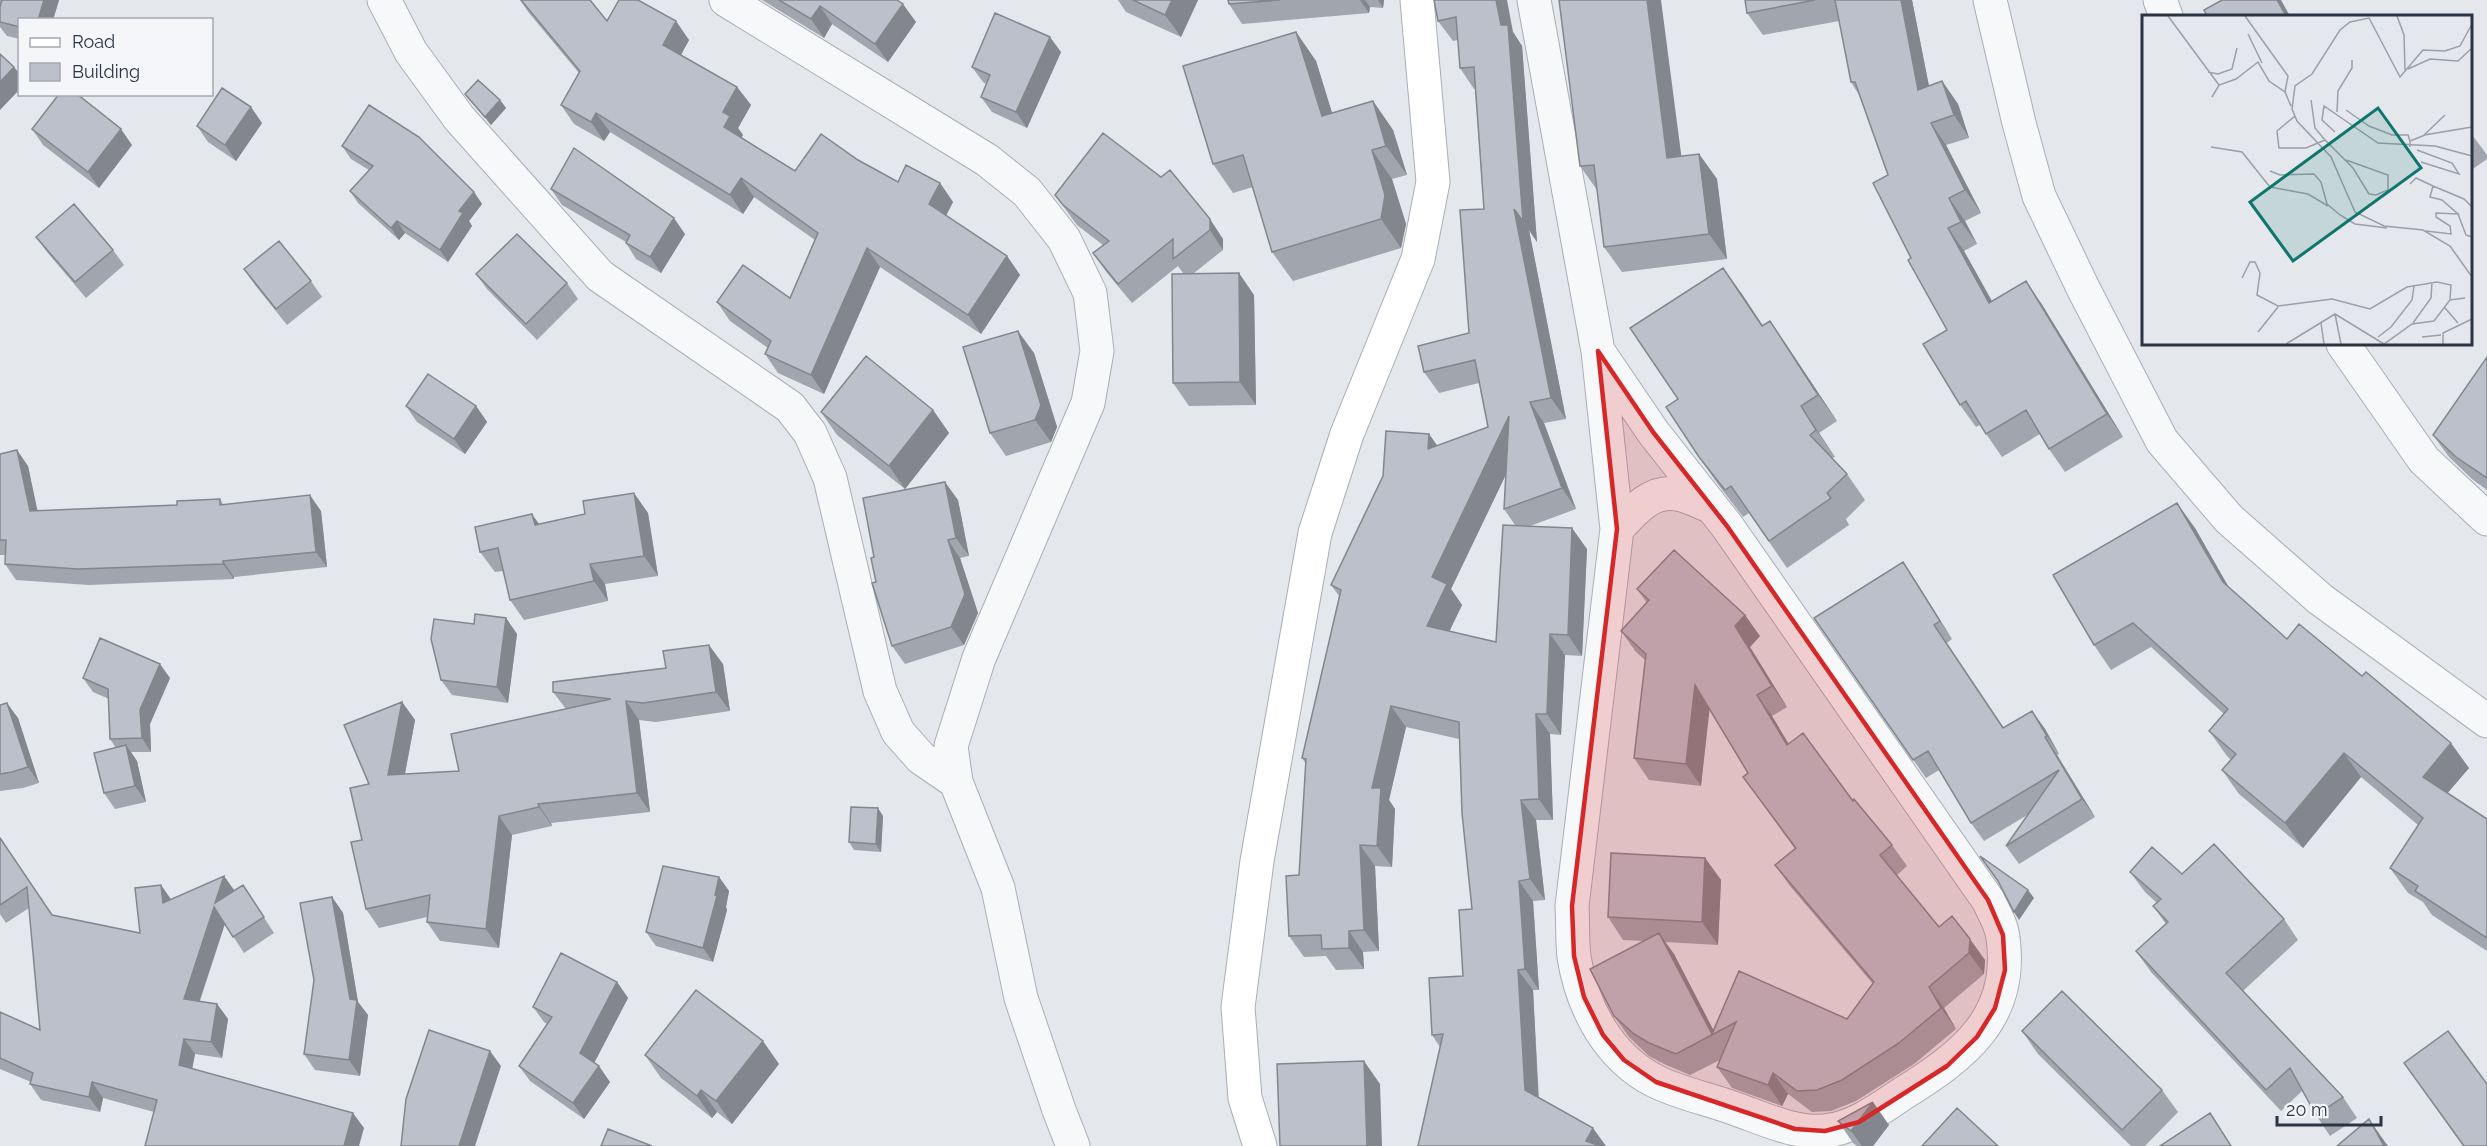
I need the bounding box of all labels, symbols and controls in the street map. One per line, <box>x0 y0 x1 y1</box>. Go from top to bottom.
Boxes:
inset map <box>2142 15 2472 345</box>
legend <box>18 18 213 96</box>
text: Road <box>72 31 115 52</box>
text: Building <box>72 61 140 82</box>
scale bar <box>2277 1089 2380 1127</box>
text: 20 m <box>2286 1099 2328 1120</box>

